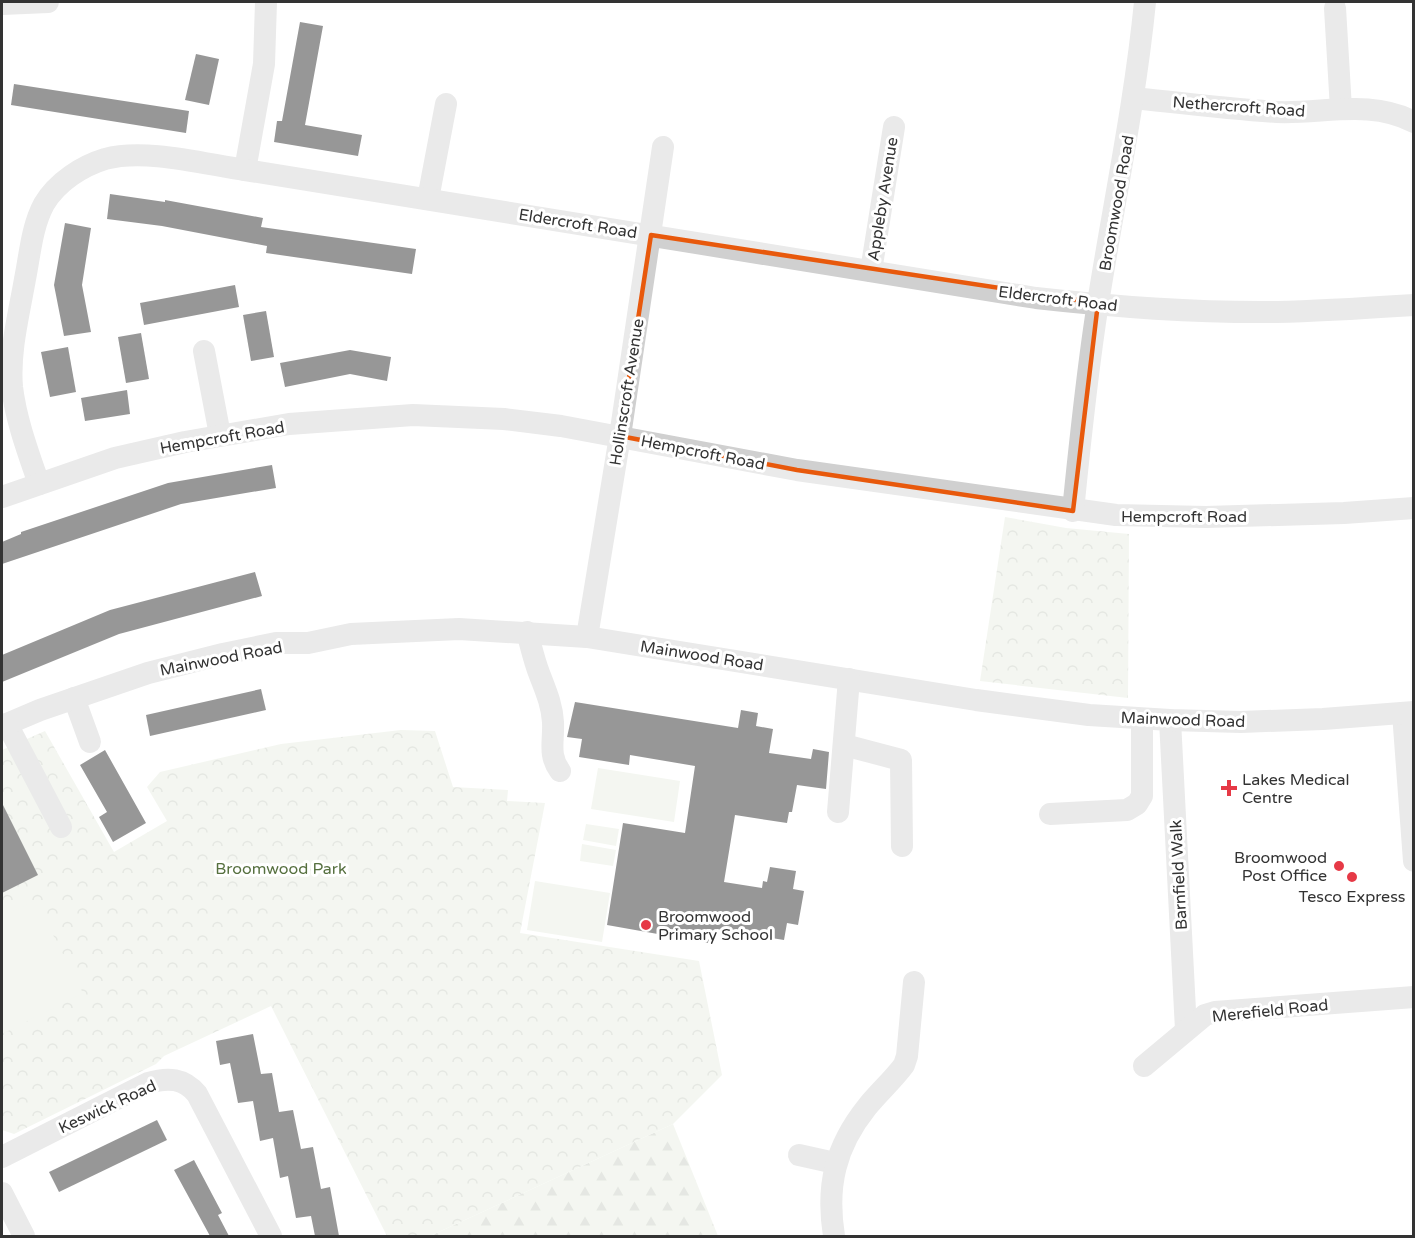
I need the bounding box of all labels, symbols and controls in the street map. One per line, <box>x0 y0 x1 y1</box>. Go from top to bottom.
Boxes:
street label: Nethercroft Road <box>1172 92 1306 122</box>
street label: Broomwood Road <box>1095 134 1139 273</box>
street label: Appleby Avenue <box>863 136 903 262</box>
street label: Eldercroft Road <box>517 205 639 243</box>
street label: Eldercroft Road <box>997 282 1119 316</box>
street label: Hollinscroft Avenue <box>605 317 648 467</box>
street label: Hempcroft Road <box>158 417 286 459</box>
street label: Hempcroft Road <box>639 431 767 475</box>
street label: Hempcroft Road <box>1121 507 1247 527</box>
street label: Mainwood Road <box>639 636 765 676</box>
street label: Mainwood Road <box>158 637 284 681</box>
street label: Mainwood Road <box>1120 708 1246 732</box>
place label: Lakes Medical Centre <box>1242 770 1350 808</box>
marker: Lakes Medical Centre <box>1220 779 1238 797</box>
street label: Barnfield Walk <box>1166 819 1192 931</box>
place label: Broomwood Post Office <box>1234 848 1327 886</box>
park label: Broomwood Park <box>215 859 347 879</box>
marker: Broomwood Post Office <box>1332 859 1346 873</box>
marker: Tesco Express <box>1345 870 1359 884</box>
place label: Tesco Express <box>1298 887 1406 907</box>
place label: Broomwood Primary School <box>658 907 773 945</box>
marker: Broomwood Primary School <box>639 918 653 932</box>
street label: Merefield Road <box>1211 995 1329 1027</box>
street label: Keswick Road <box>55 1076 160 1138</box>

